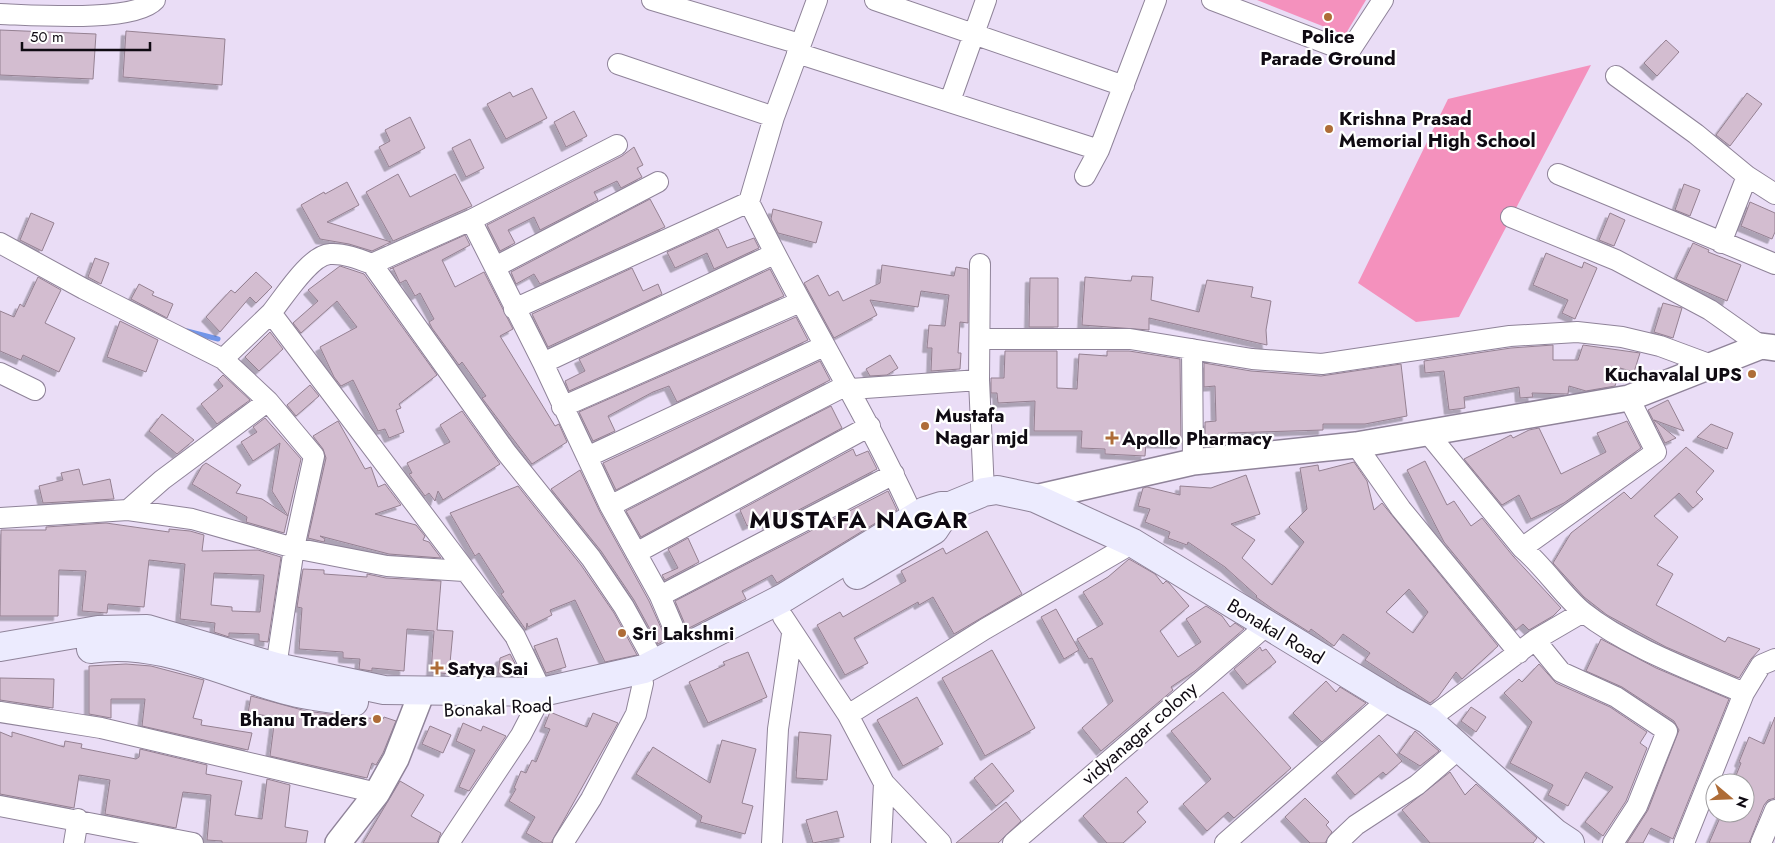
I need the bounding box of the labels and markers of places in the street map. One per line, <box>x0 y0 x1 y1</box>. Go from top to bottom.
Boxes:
marker: Police Parade Ground <box>1322 11 1334 23</box>
place label: Police Parade Ground <box>1260 23 1396 72</box>
place label: Krishna Prasad Memorial High School <box>1339 105 1536 154</box>
marker: Krishna Prasad Memorial High School <box>1323 123 1335 135</box>
place label: Kuchavalal UPS <box>1605 361 1742 388</box>
marker: Kuchavalal UPS <box>1746 368 1758 380</box>
place label: Mustafa Nagar mjd <box>935 402 1028 451</box>
marker: Mustafa Nagar mjd <box>919 420 931 432</box>
place label: Apollo Pharmacy <box>1121 425 1273 452</box>
marker: Apollo Pharmacy <box>1106 432 1118 444</box>
place label: Sri Lakshmi <box>632 620 734 647</box>
marker: Sri Lakshmi <box>616 627 628 639</box>
place label: Satya Sai <box>447 655 528 682</box>
marker: Satya Sai <box>431 662 443 674</box>
place label: Bhanu Traders <box>240 706 367 733</box>
marker: Bhanu Traders <box>371 713 383 725</box>

